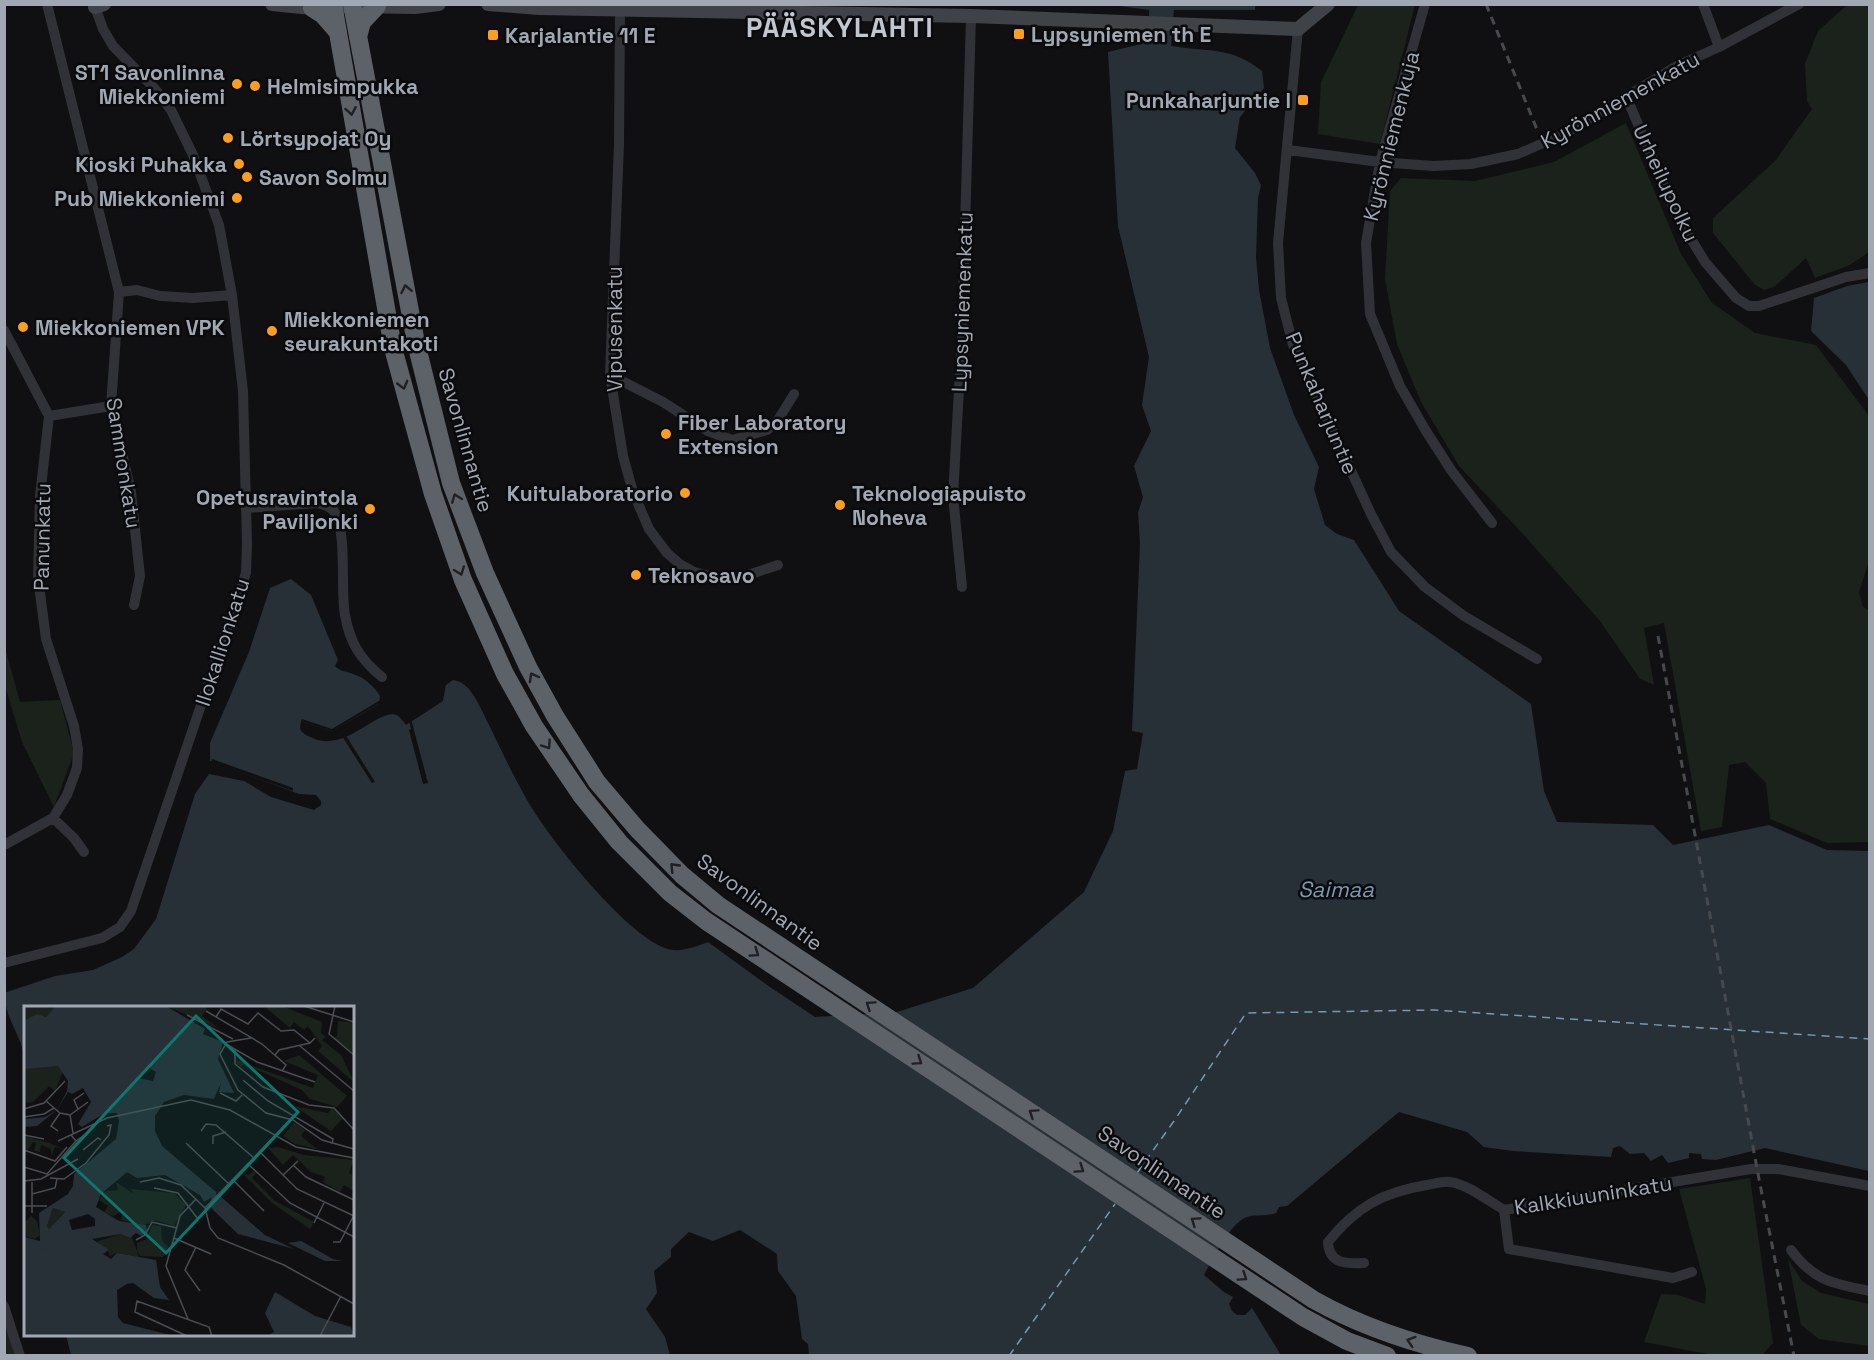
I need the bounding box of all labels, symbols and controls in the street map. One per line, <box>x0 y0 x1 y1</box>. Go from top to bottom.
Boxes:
district label: PÄÄSKYLAHTI <box>746 10 934 45</box>
place label: Lypsyniemen th E <box>1031 21 1211 48</box>
place label: Karjalantie 11 E <box>505 22 655 49</box>
marker: Lypsyniemen th E <box>1012 27 1026 41</box>
marker: Karjalantie 11 E <box>486 28 500 42</box>
street label: Kyrönniemenkatu <box>1536 45 1704 155</box>
street label: Kyrönniemenkuja <box>1357 48 1425 224</box>
place label: ST1 Savonlinna Miekkoniemi <box>75 59 225 110</box>
place label: Helmisimpukka <box>267 73 418 100</box>
marker: ST1 Savonlinna Miekkoniemi <box>230 77 244 91</box>
marker: Helmisimpukka <box>248 79 262 93</box>
place label: Punkaharjuntie I <box>1126 87 1291 114</box>
marker: Punkaharjuntie I <box>1296 93 1310 107</box>
one-way arrow <box>344 105 357 115</box>
street label: Urheilupolku <box>1627 120 1705 246</box>
place label: Lörtsypojat Oy <box>240 125 391 152</box>
marker: Lörtsypojat Oy <box>221 131 235 145</box>
place label: Kioski Puhakka <box>75 151 227 178</box>
marker: Kioski Puhakka <box>232 157 246 171</box>
place label: Savon Solmu <box>259 164 387 191</box>
marker: Savon Solmu <box>240 170 254 184</box>
place label: Pub Miekkoniemi <box>54 185 225 212</box>
marker: Pub Miekkoniemi <box>230 191 244 205</box>
street label: Lypsyniemenkatu <box>945 211 979 393</box>
street label: Vipusenkatu <box>601 266 628 392</box>
one-way arrow <box>400 284 413 294</box>
place label: Miekkoniemen seurakuntakoti <box>284 306 438 357</box>
place label: Miekkoniemen VPK <box>35 314 226 341</box>
marker: Miekkoniemen VPK <box>16 320 30 334</box>
marker: Miekkoniemen seurakuntakoti <box>265 324 279 338</box>
street label: Punkaharjuntie <box>1280 328 1364 478</box>
street label: Savonlinnantie <box>432 365 500 515</box>
one-way arrow <box>395 379 408 389</box>
street label: Sammonkatu <box>100 396 148 530</box>
place label: Fiber Laboratory Extension <box>678 409 846 460</box>
marker: Fiber Laboratory Extension <box>659 427 673 441</box>
place label: Kuitulaboratorio <box>507 480 673 507</box>
place label: Teknologiapuisto Noheva <box>852 480 1026 531</box>
street label: Panunkatu <box>28 483 56 591</box>
place label: Opetusravintola Paviljonki <box>196 484 358 535</box>
marker: Kuitulaboratorio <box>678 486 692 500</box>
one-way arrow <box>451 494 464 504</box>
marker: Teknologiapuisto Noheva <box>833 498 847 512</box>
marker: Opetusravintola Paviljonki <box>363 502 377 516</box>
place label: Teknosavo <box>648 562 755 589</box>
one-way arrow <box>452 565 465 576</box>
marker: Teknosavo <box>629 568 643 582</box>
street label: Ilokallionkatu <box>189 575 255 709</box>
one-way arrow <box>529 673 540 684</box>
one-way arrow <box>539 739 551 749</box>
street label: Savonlinnantie <box>692 847 828 957</box>
one-way arrow <box>670 863 681 874</box>
water label: Saimaa <box>1298 875 1374 903</box>
one-way arrow <box>749 946 759 958</box>
one-way arrow <box>866 1001 876 1013</box>
inset map <box>24 1006 354 1336</box>
one-way arrow <box>911 1054 922 1065</box>
one-way arrow <box>1028 1109 1039 1120</box>
street label: Savonlinnantie <box>1093 1119 1231 1225</box>
one-way arrow <box>1073 1162 1084 1173</box>
street label: Kalkkiuuninkatu <box>1512 1169 1674 1221</box>
one-way arrow <box>1191 1217 1202 1228</box>
one-way arrow <box>1236 1269 1247 1280</box>
one-way arrow <box>1406 1336 1417 1349</box>

